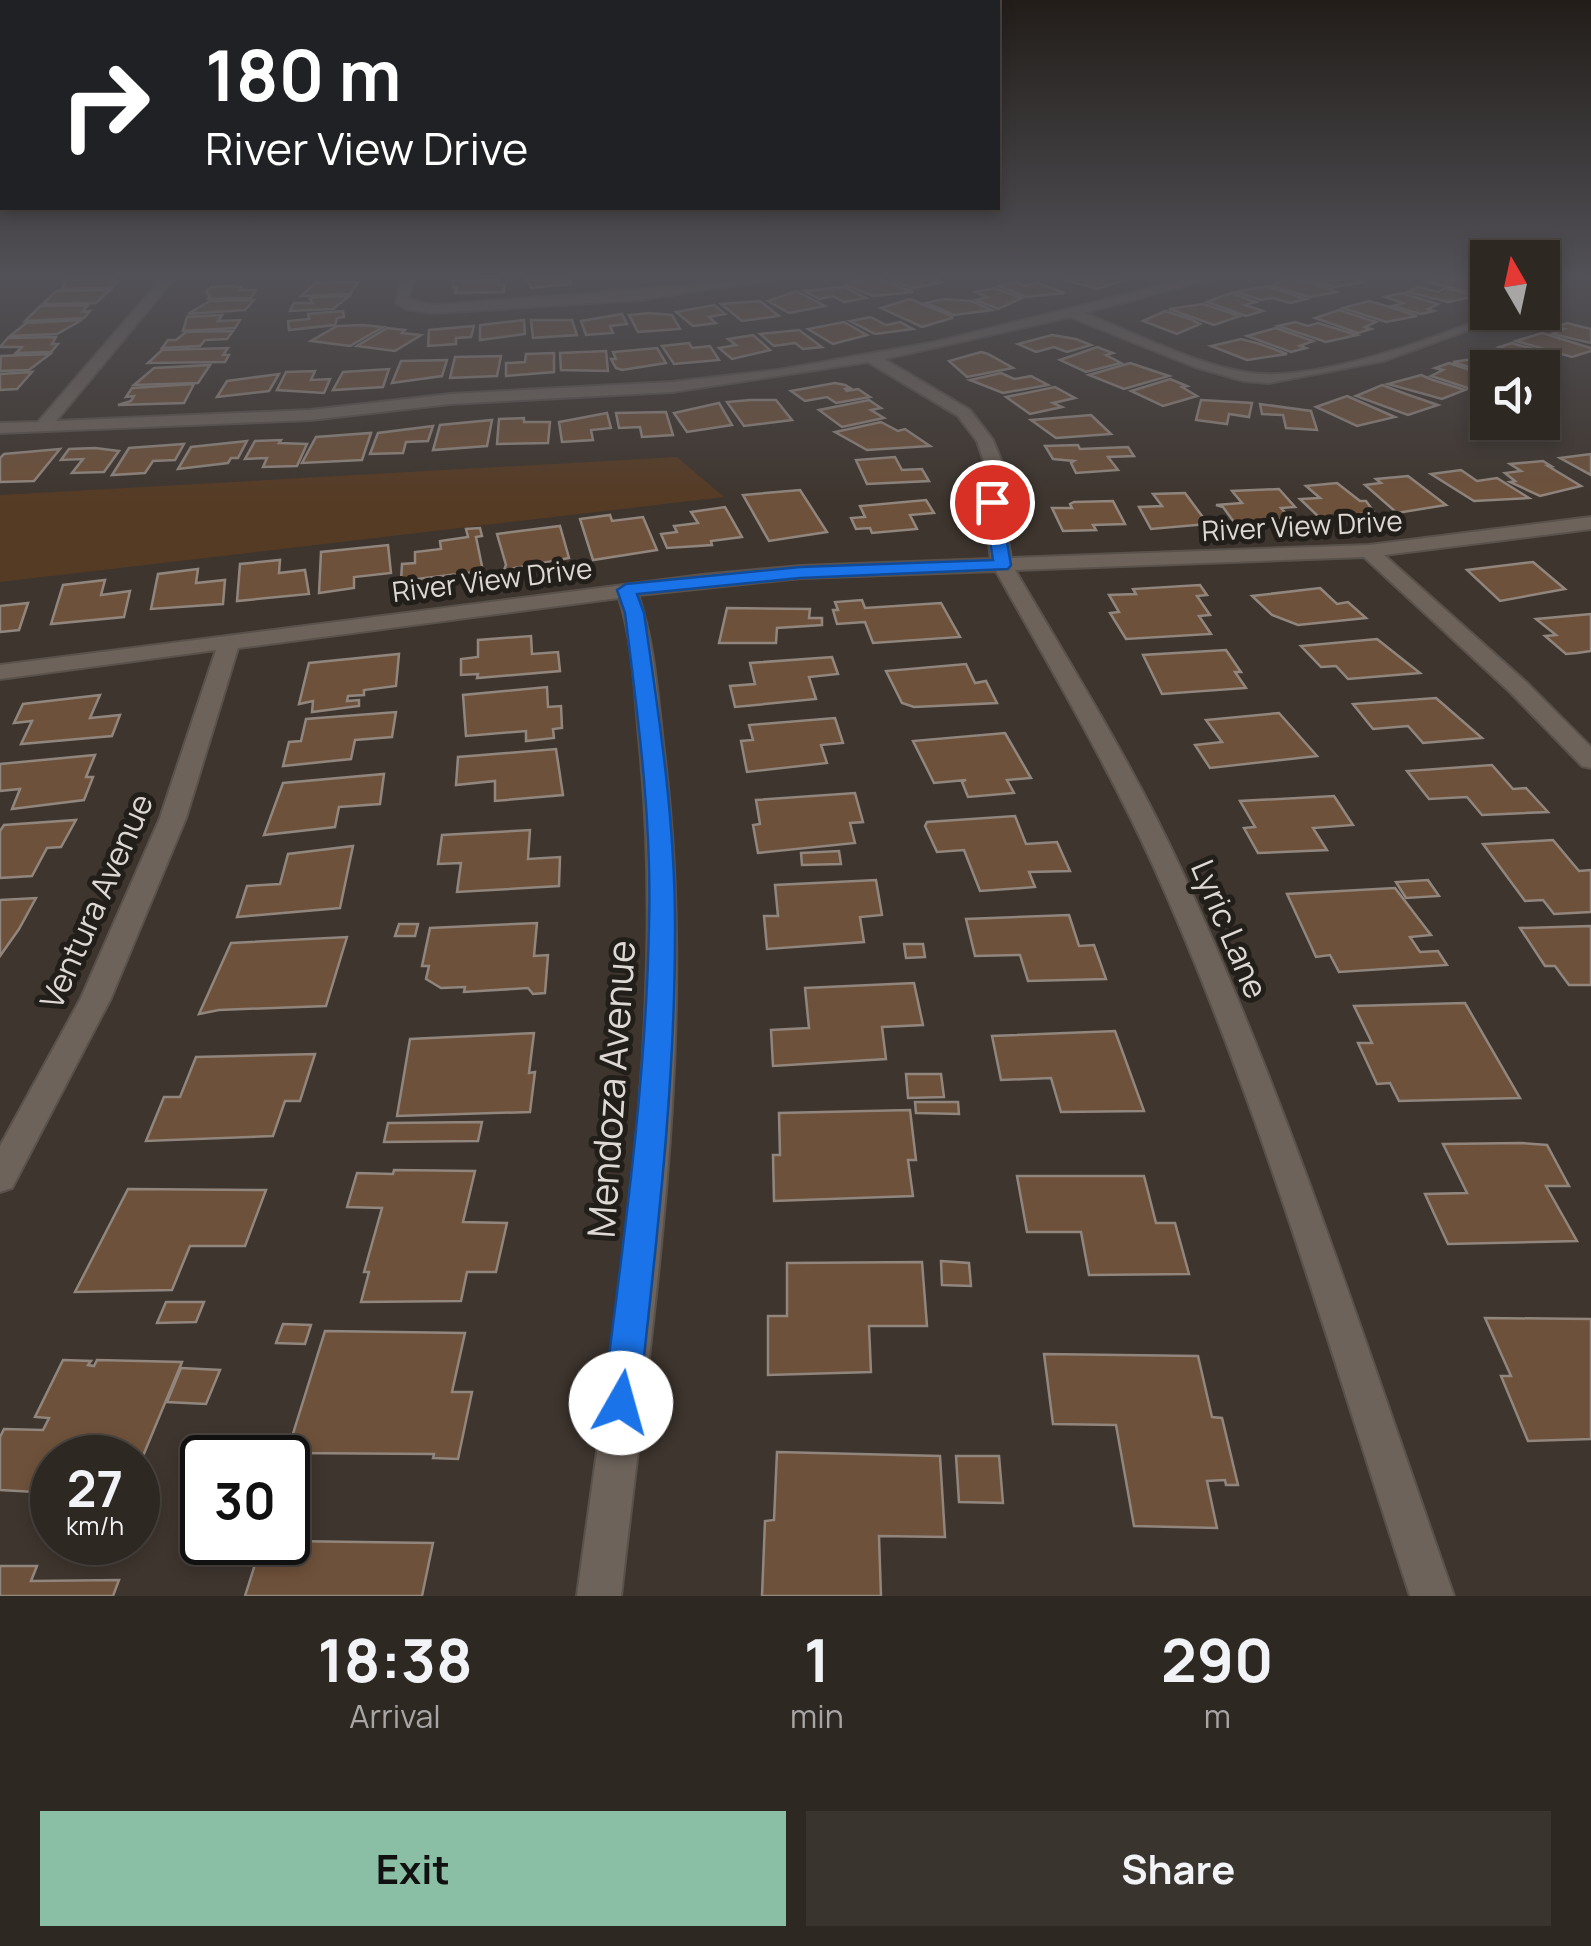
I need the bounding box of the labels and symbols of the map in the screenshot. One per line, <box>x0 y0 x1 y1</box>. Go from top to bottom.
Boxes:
north arrow <box>1470 240 1560 330</box>
pin <box>950 460 1035 545</box>
street label: River View Drive <box>1201 501 1403 549</box>
street label: River View Drive <box>390 548 594 610</box>
street label: Ventura Avenue <box>29 787 163 1015</box>
street label: Lyric Lane <box>1181 853 1279 1005</box>
street label: Mendoza Avenue <box>574 939 646 1239</box>
position arrow <box>569 1351 673 1455</box>
speed limit sign: 30 <box>180 1435 310 1565</box>

